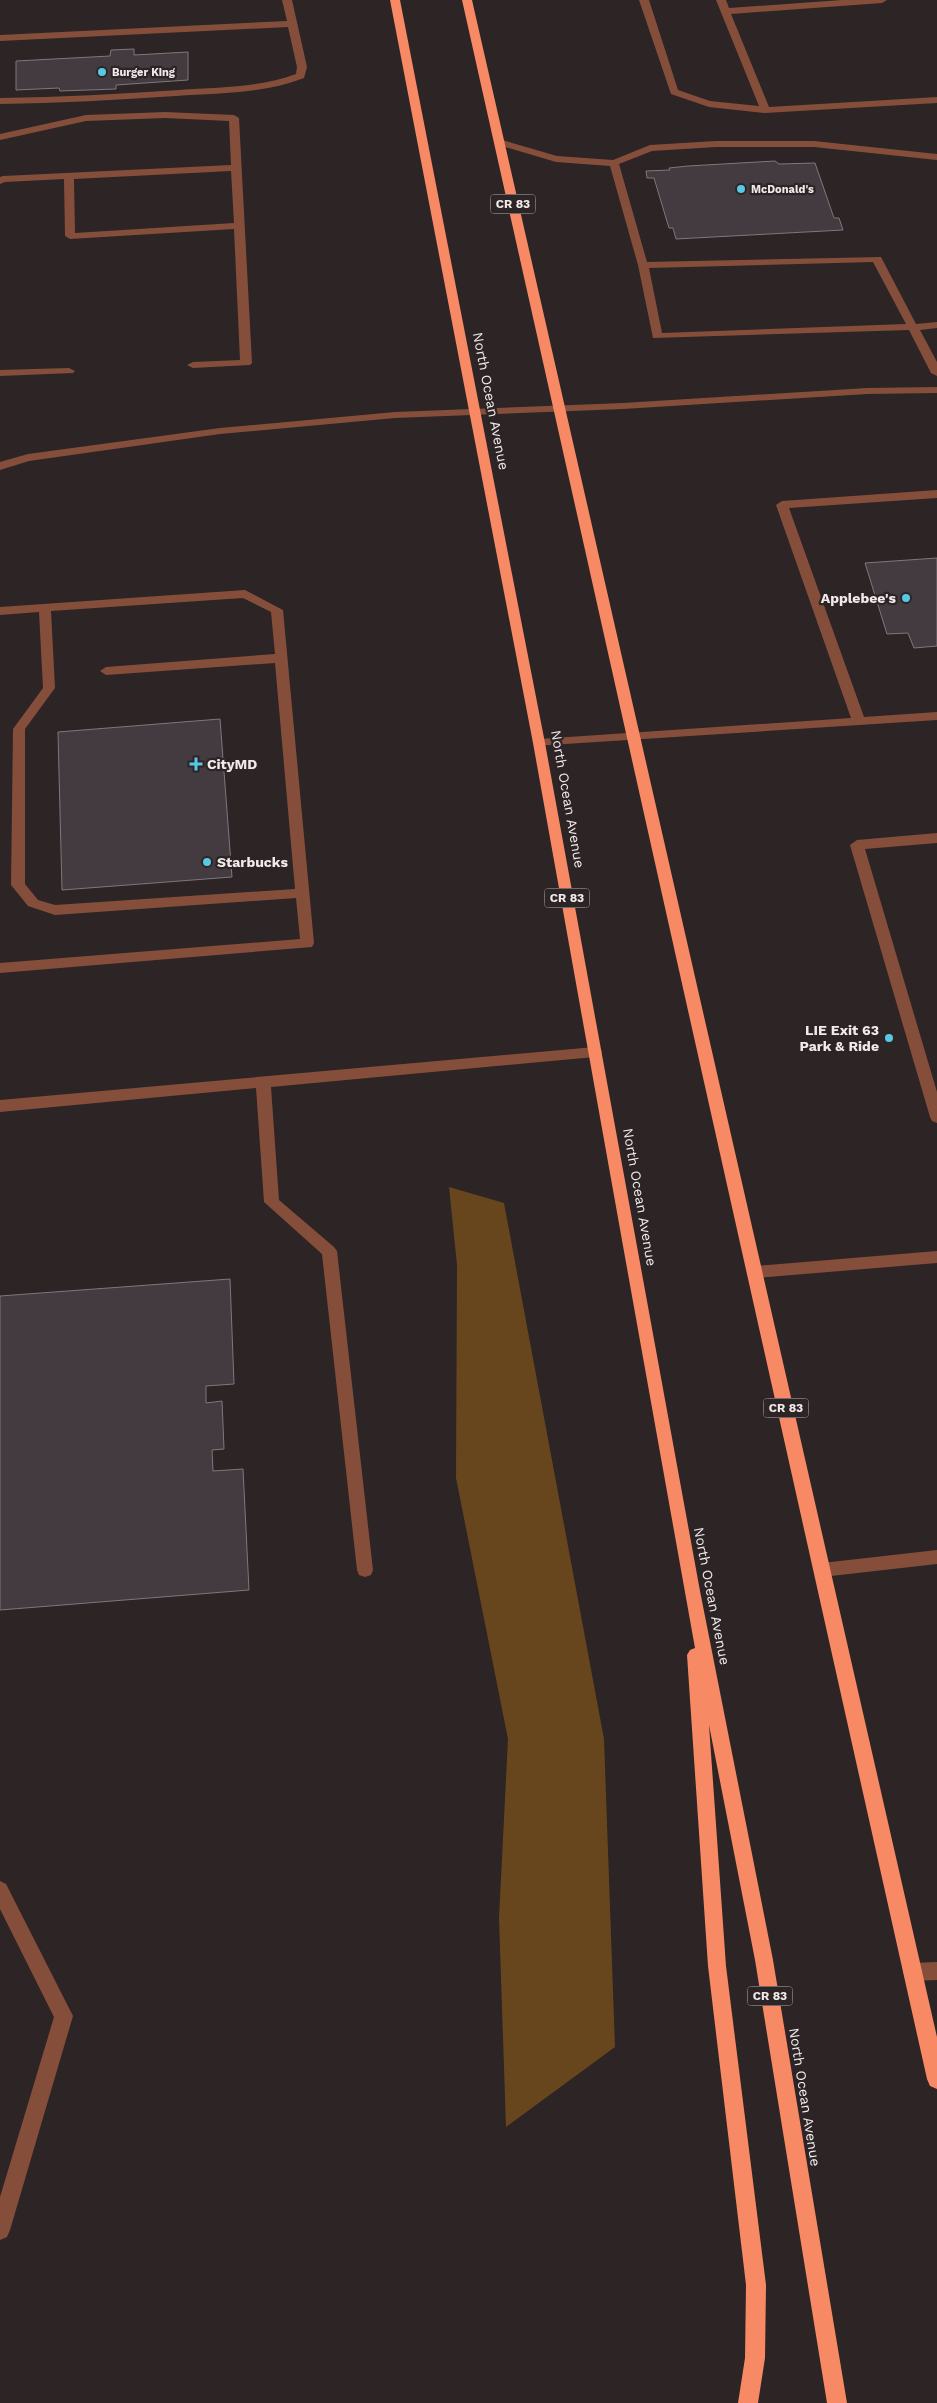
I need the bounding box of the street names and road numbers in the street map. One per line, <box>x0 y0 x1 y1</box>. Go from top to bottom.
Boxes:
road number: CR 83 <box>490 194 536 213</box>
street label: North Ocean Avenue <box>470 331 512 471</box>
street label: North Ocean Avenue <box>548 729 588 869</box>
road number: CR 83 <box>544 888 590 908</box>
street label: North Ocean Avenue <box>620 1127 660 1267</box>
road number: CR 83 <box>764 1399 808 1418</box>
street label: North Ocean Avenue <box>691 1526 733 1666</box>
road number: CR 83 <box>748 1986 792 2005</box>
street label: North Ocean Avenue <box>786 2027 824 2167</box>

